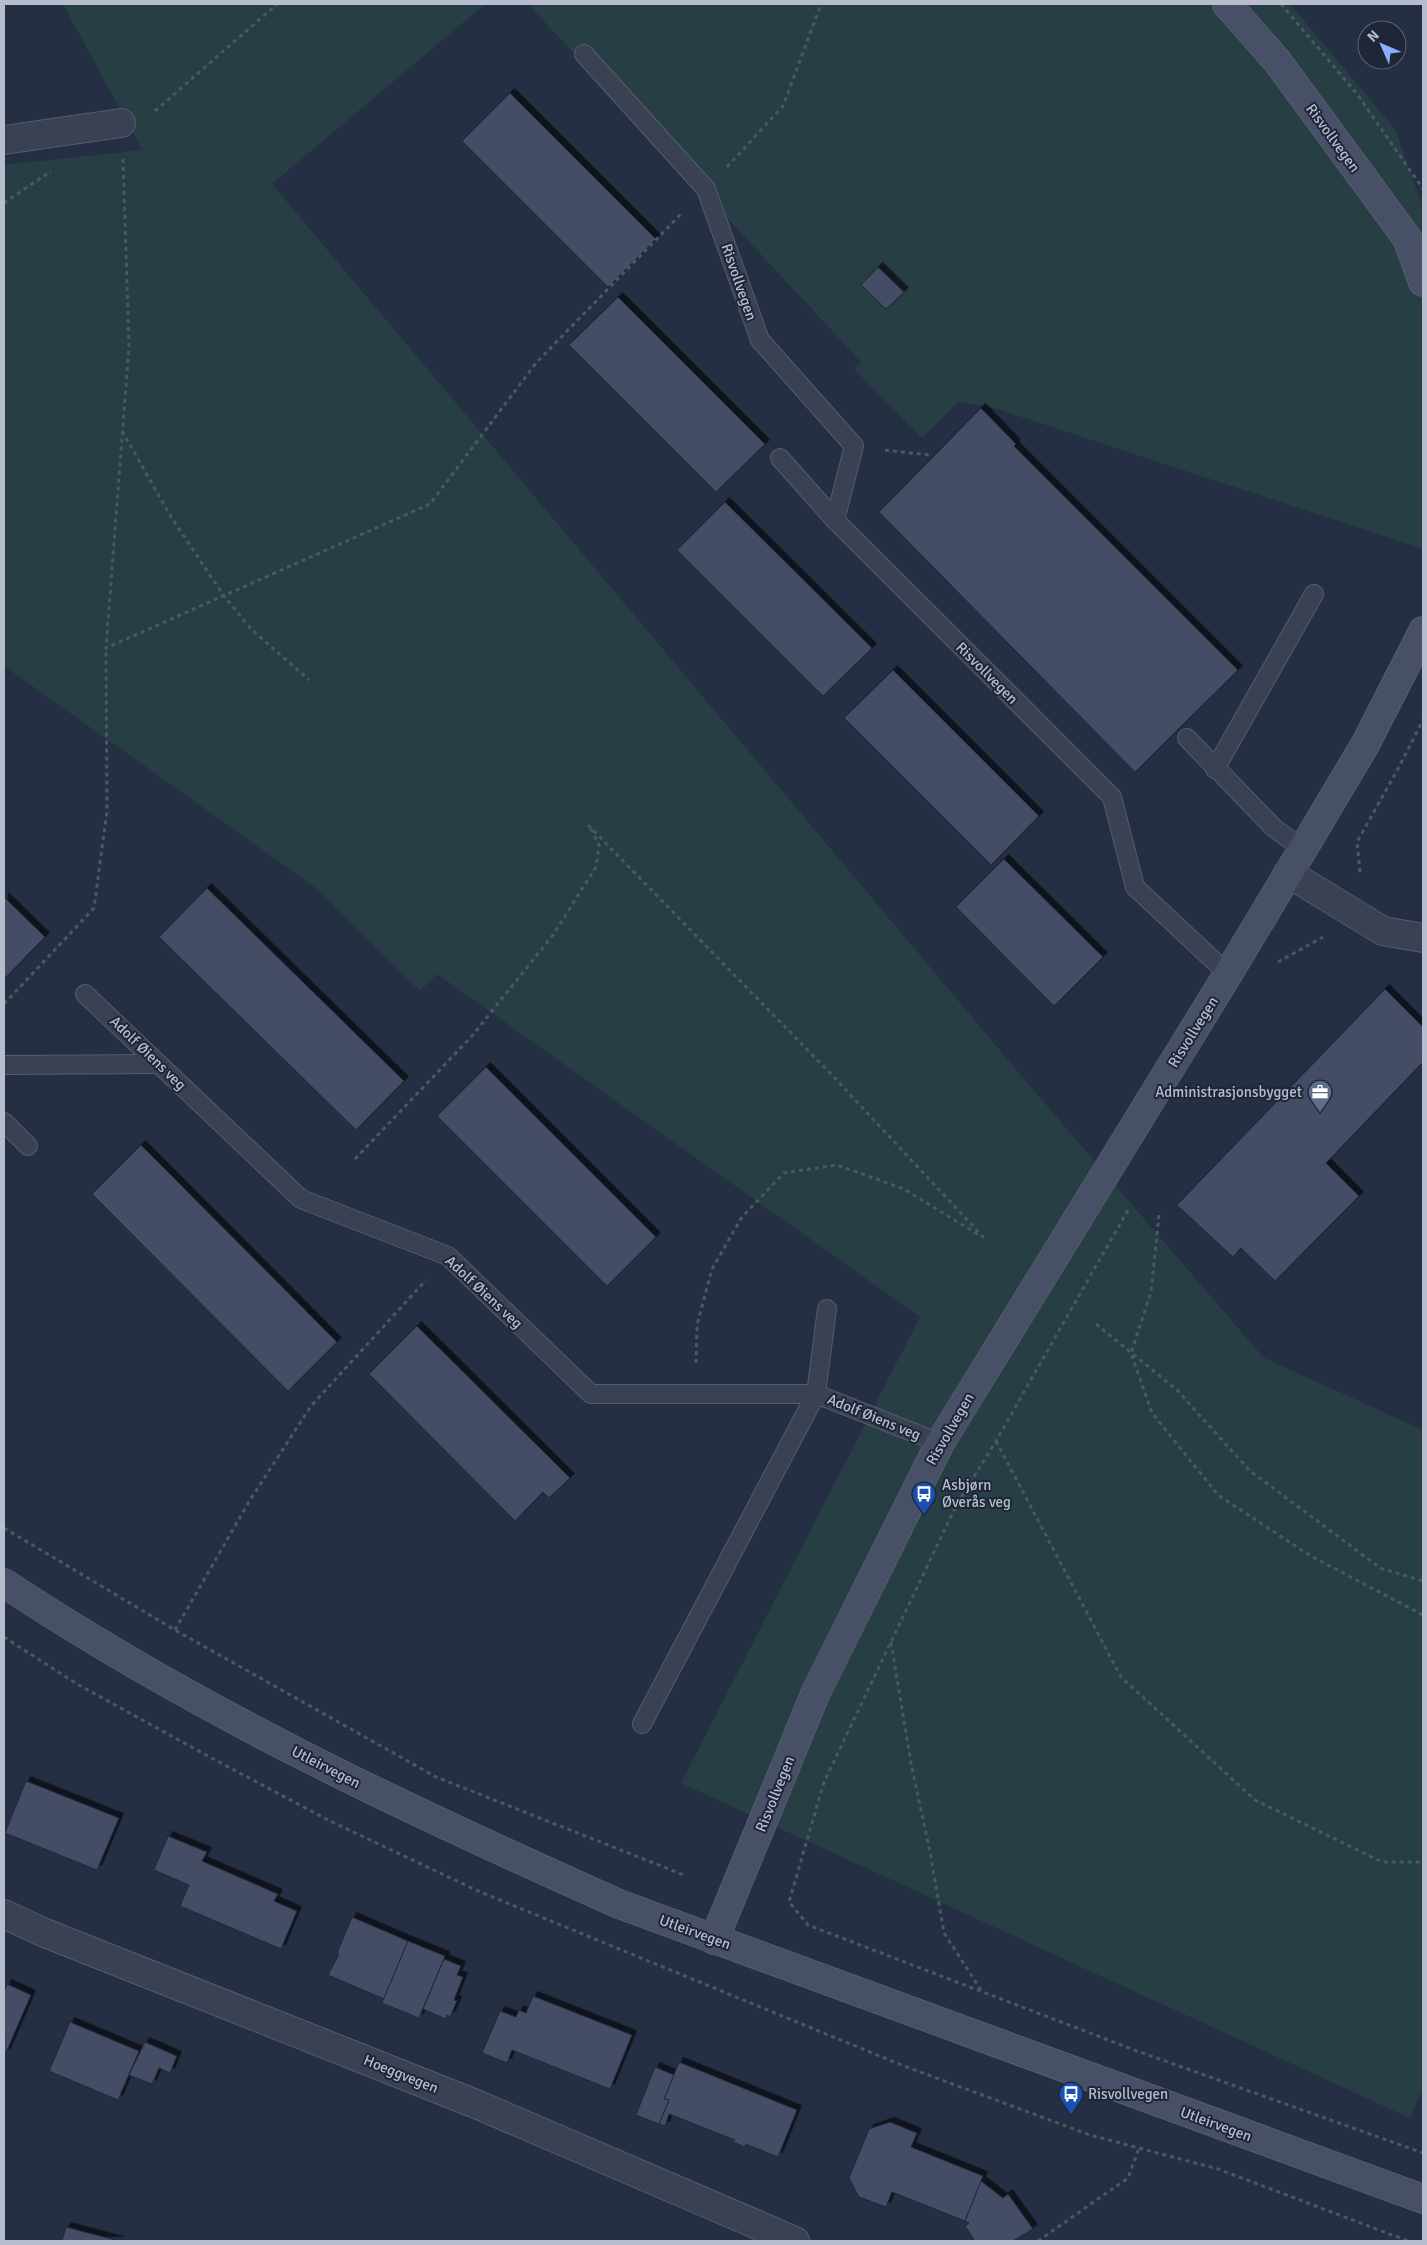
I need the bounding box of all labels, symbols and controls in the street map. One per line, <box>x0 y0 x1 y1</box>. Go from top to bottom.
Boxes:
north arrow <box>1357 20 1407 70</box>
text: N <box>1364 27 1383 46</box>
street label: Risvollvegen <box>1302 100 1364 176</box>
street label: Risvollvegen <box>717 241 761 323</box>
street label: Risvollvegen <box>952 638 1022 708</box>
street label: Risvollvegen <box>1164 993 1222 1071</box>
street label: Adolf Øiens veg <box>106 1012 190 1094</box>
office icon: Administrasjonsbygget <box>1307 1079 1333 1113</box>
place label: Administrasjonsbygget <box>1155 1083 1302 1101</box>
street label: Adolf Øiens veg <box>442 1252 526 1332</box>
street label: Adolf Øiens veg <box>825 1390 923 1444</box>
street label: Risvollvegen <box>922 1390 978 1468</box>
place label: Asbjørn Øverås veg <box>942 1476 1011 1511</box>
bus stop icon: Asbjørn Øverås veg <box>911 1481 937 1515</box>
street label: Utleirvegen <box>289 1742 363 1792</box>
street label: Risvollvegen <box>752 1753 798 1835</box>
street label: Utleirvegen <box>657 1911 733 1953</box>
street label: Hoeggvegen <box>361 2051 441 2097</box>
bus stop icon: Risvollvegen <box>1058 2081 1084 2115</box>
place label: Risvollvegen <box>1088 2085 1168 2103</box>
street label: Utleirvegen <box>1178 2103 1254 2145</box>

